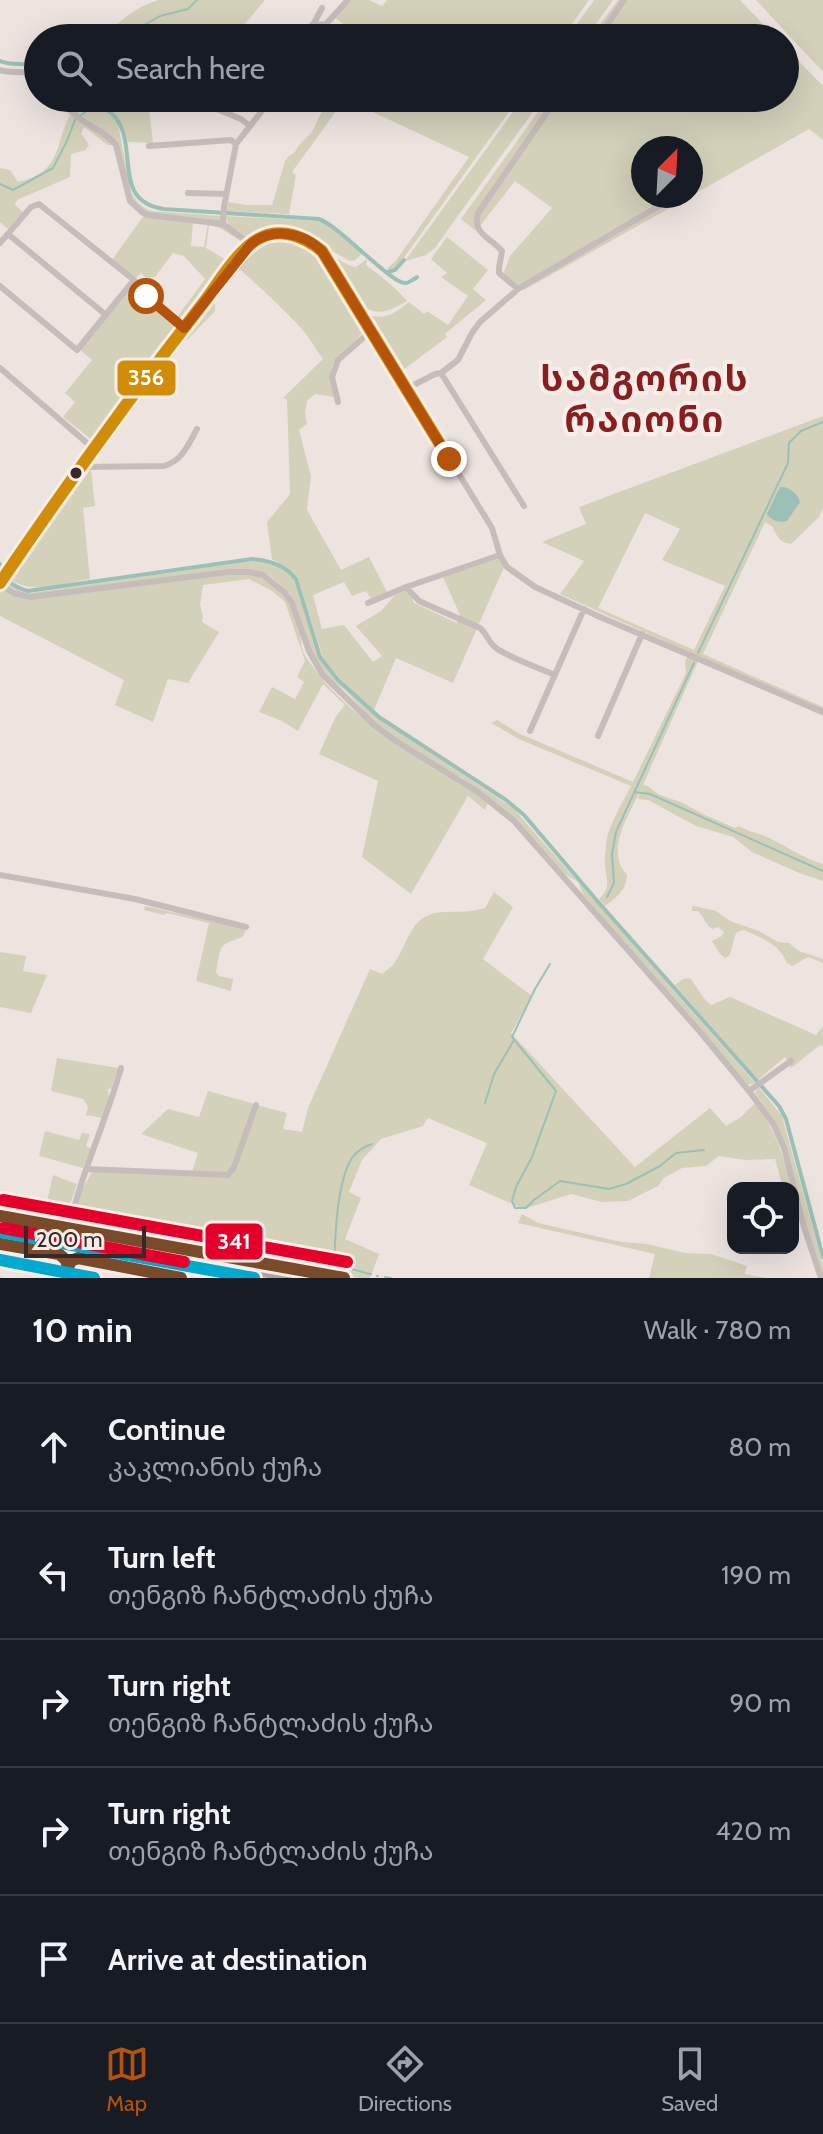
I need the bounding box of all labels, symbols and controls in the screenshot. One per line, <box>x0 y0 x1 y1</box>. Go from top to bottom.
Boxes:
search box <box>24 24 799 112</box>
icon: search <box>52 46 96 90</box>
text: Search here <box>116 50 265 87</box>
north arrow <box>631 136 703 208</box>
route start <box>128 278 164 314</box>
district label: სამგორის რაიონი <box>541 356 749 441</box>
line badge: 356 <box>116 359 177 397</box>
text: 356 <box>128 364 164 391</box>
route end <box>431 441 467 477</box>
unlabelled marker <box>68 465 84 481</box>
map controls <box>727 1182 799 1254</box>
button: locate <box>727 1182 799 1254</box>
scale bar <box>24 1222 146 1258</box>
line badge: 341 <box>204 1222 264 1261</box>
text: 200 m <box>36 1226 102 1253</box>
text: 341 <box>217 1228 251 1255</box>
text: 10 min <box>32 1309 133 1351</box>
text: Walk · 780 m <box>644 1314 791 1346</box>
text: Continue <box>108 1411 225 1448</box>
icon: ahead <box>32 1425 76 1469</box>
text: 80 m <box>728 1431 791 1463</box>
text: კაკლიანის ქუჩა <box>108 1451 322 1483</box>
text: Turn left <box>108 1539 216 1576</box>
icon: left <box>32 1553 76 1597</box>
text: 190 m <box>721 1559 791 1591</box>
text: თენგიზ ჩანტლაძის ქუჩა <box>108 1579 433 1611</box>
text: Turn right <box>108 1667 231 1704</box>
icon: right <box>32 1681 76 1725</box>
text: 90 m <box>729 1687 791 1719</box>
text: თენგიზ ჩანტლაძის ქუჩა <box>108 1707 433 1739</box>
text: Turn right <box>108 1795 231 1832</box>
icon: right <box>32 1809 76 1853</box>
text: 420 m <box>716 1815 791 1847</box>
text: თენგიზ ჩანტლაძის ქუჩა <box>108 1835 433 1867</box>
icon: arrive <box>32 1937 76 1981</box>
text: Arrive at destination <box>108 1941 368 1978</box>
tab: Map <box>105 2042 149 2117</box>
tab: Directions <box>358 2042 452 2117</box>
tab: Saved <box>661 2042 718 2117</box>

